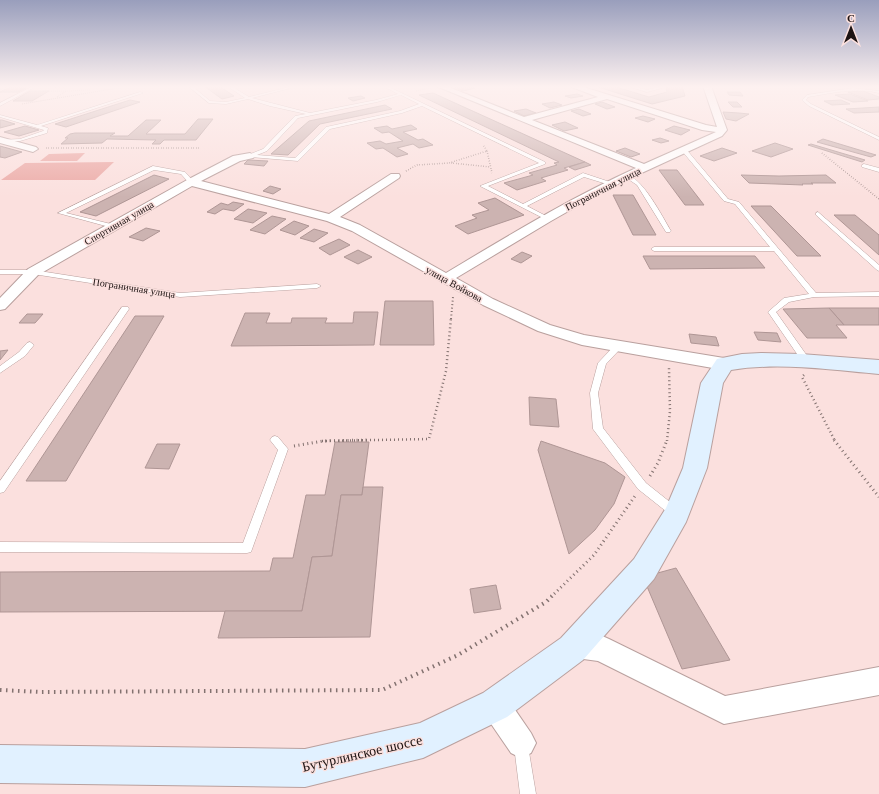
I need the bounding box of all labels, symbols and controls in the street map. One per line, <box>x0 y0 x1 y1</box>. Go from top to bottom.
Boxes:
north arrow <box>831 8 871 48</box>
text: С <box>847 11 855 25</box>
street label: Пограничная улица <box>563 164 644 214</box>
street label: Спортивная улица <box>82 198 157 248</box>
street label: улица Войкова <box>423 263 485 305</box>
street label: Пограничная улица <box>92 275 177 301</box>
street label: Бутурлинское шоссе <box>300 730 424 776</box>

